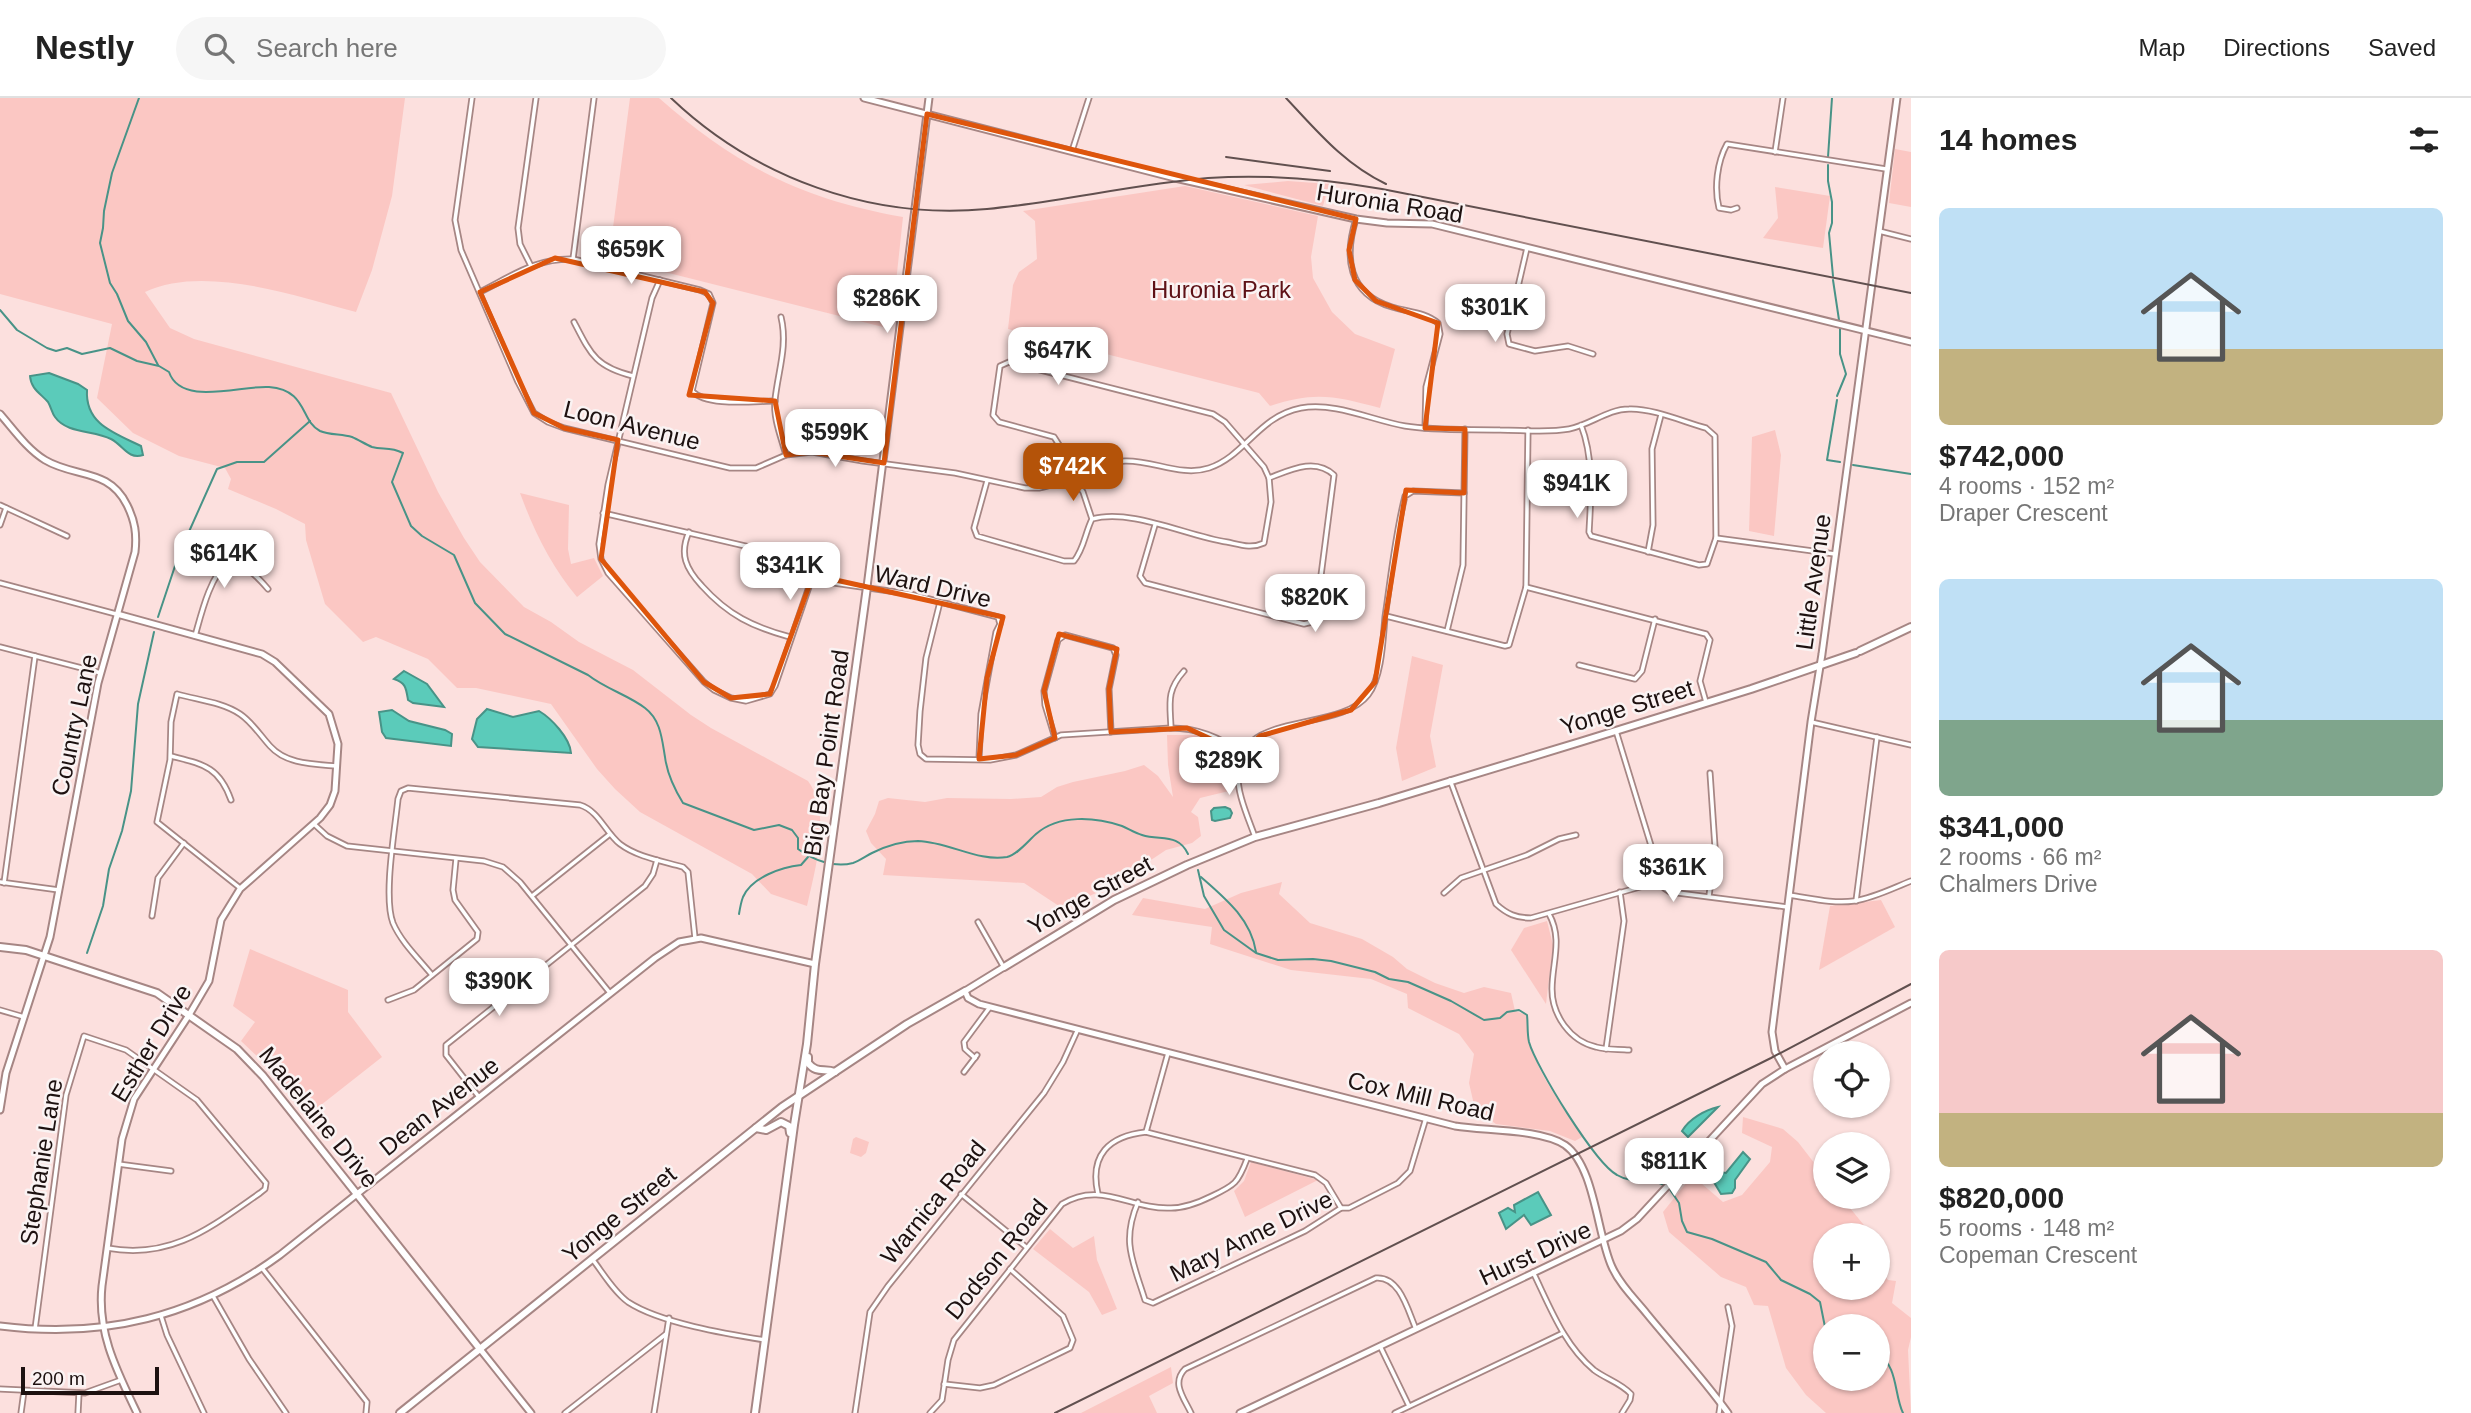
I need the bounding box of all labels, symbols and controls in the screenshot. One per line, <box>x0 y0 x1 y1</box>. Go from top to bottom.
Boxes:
search box <box>176 17 666 80</box>
text: Nestly <box>35 29 134 66</box>
icon: search <box>200 29 238 67</box>
text: Search here <box>256 33 398 63</box>
text: Map <box>2139 34 2185 61</box>
text: Directions <box>2223 34 2330 61</box>
text: Saved <box>2368 34 2436 61</box>
icon: filters <box>2405 121 2443 159</box>
text: 14 homes <box>1939 123 2077 156</box>
street label: Huronia Road <box>1315 178 1465 228</box>
pin: $659K <box>582 226 680 286</box>
text: $659K <box>597 236 665 262</box>
icon: home <box>2128 254 2254 380</box>
pin: $286K <box>838 275 936 335</box>
park label: Huronia Park <box>1151 276 1292 303</box>
text: $286K <box>853 285 921 311</box>
pin: $301K <box>1446 285 1544 344</box>
text: $301K <box>1461 294 1529 320</box>
pin: $647K <box>1009 328 1107 387</box>
text: $647K <box>1024 337 1092 363</box>
street label: Loon Avenue <box>561 395 703 455</box>
pin: $599K <box>786 410 884 469</box>
text: $599K <box>801 419 869 445</box>
text: $742,000 <box>1939 439 2064 472</box>
pin: $742K <box>1024 444 1122 503</box>
text: $742K <box>1039 453 1107 479</box>
pin: $941K <box>1528 460 1626 520</box>
text: $941K <box>1543 470 1611 496</box>
text: 4 rooms · 152 m² <box>1939 473 2114 499</box>
text: Draper Crescent <box>1939 500 2108 526</box>
street label: Little Avenue <box>1790 512 1836 652</box>
pin: $614K <box>175 531 273 590</box>
text: $614K <box>190 540 258 566</box>
pin: $341K <box>741 542 839 602</box>
text: $341K <box>756 552 824 578</box>
street label: Ward Drive <box>872 559 994 613</box>
pin: $820K <box>1266 574 1364 634</box>
text: $820K <box>1281 584 1349 610</box>
icon: home <box>2128 625 2254 751</box>
street label: Big Bay Point Road <box>798 648 854 858</box>
street label: Country Lane <box>46 652 102 798</box>
street label: Yonge Street <box>1557 674 1697 740</box>
pin: $289K <box>1180 738 1278 797</box>
text: $289K <box>1195 747 1263 773</box>
text: $341,000 <box>1939 810 2064 843</box>
pin: $361K <box>1624 844 1722 904</box>
text: 2 rooms · 66 m² <box>1939 844 2101 870</box>
street label: Yonge Street <box>1023 850 1157 940</box>
text: $361K <box>1639 854 1707 880</box>
text: Chalmers Drive <box>1939 871 2097 897</box>
pin: $390K <box>450 958 548 1018</box>
text: $390K <box>465 968 533 994</box>
street label: Esther Drive <box>105 979 197 1107</box>
icon: home <box>2128 996 2254 1122</box>
street label: Madelaine Drive <box>254 1041 384 1193</box>
map controls <box>1813 1041 1890 1391</box>
button: locate <box>1813 1041 1890 1118</box>
street label: Dean Avenue <box>374 1051 504 1161</box>
street label: Cox Mill Road <box>1345 1066 1497 1126</box>
street label: Stephanie Lane <box>15 1077 67 1247</box>
button: layers <box>1813 1132 1890 1209</box>
street label: Warnica Road <box>875 1135 991 1269</box>
pin: $811K <box>1625 1138 1723 1198</box>
text: $811K <box>1641 1148 1707 1174</box>
street label: Yonge Street <box>557 1160 681 1268</box>
text: $820,000 <box>1939 1181 2064 1214</box>
street label: Mary Anne Drive <box>1165 1185 1337 1287</box>
street label: Dodson Road <box>939 1193 1053 1325</box>
street label: Hurst Drive <box>1475 1215 1595 1291</box>
text: 5 rooms · 148 m² <box>1939 1215 2114 1241</box>
button: + <box>1813 1223 1890 1300</box>
text: Copeman Crescent <box>1939 1242 2137 1268</box>
button: − <box>1813 1314 1890 1391</box>
scale bar <box>21 1364 159 1396</box>
text: 200 m <box>32 1368 85 1389</box>

